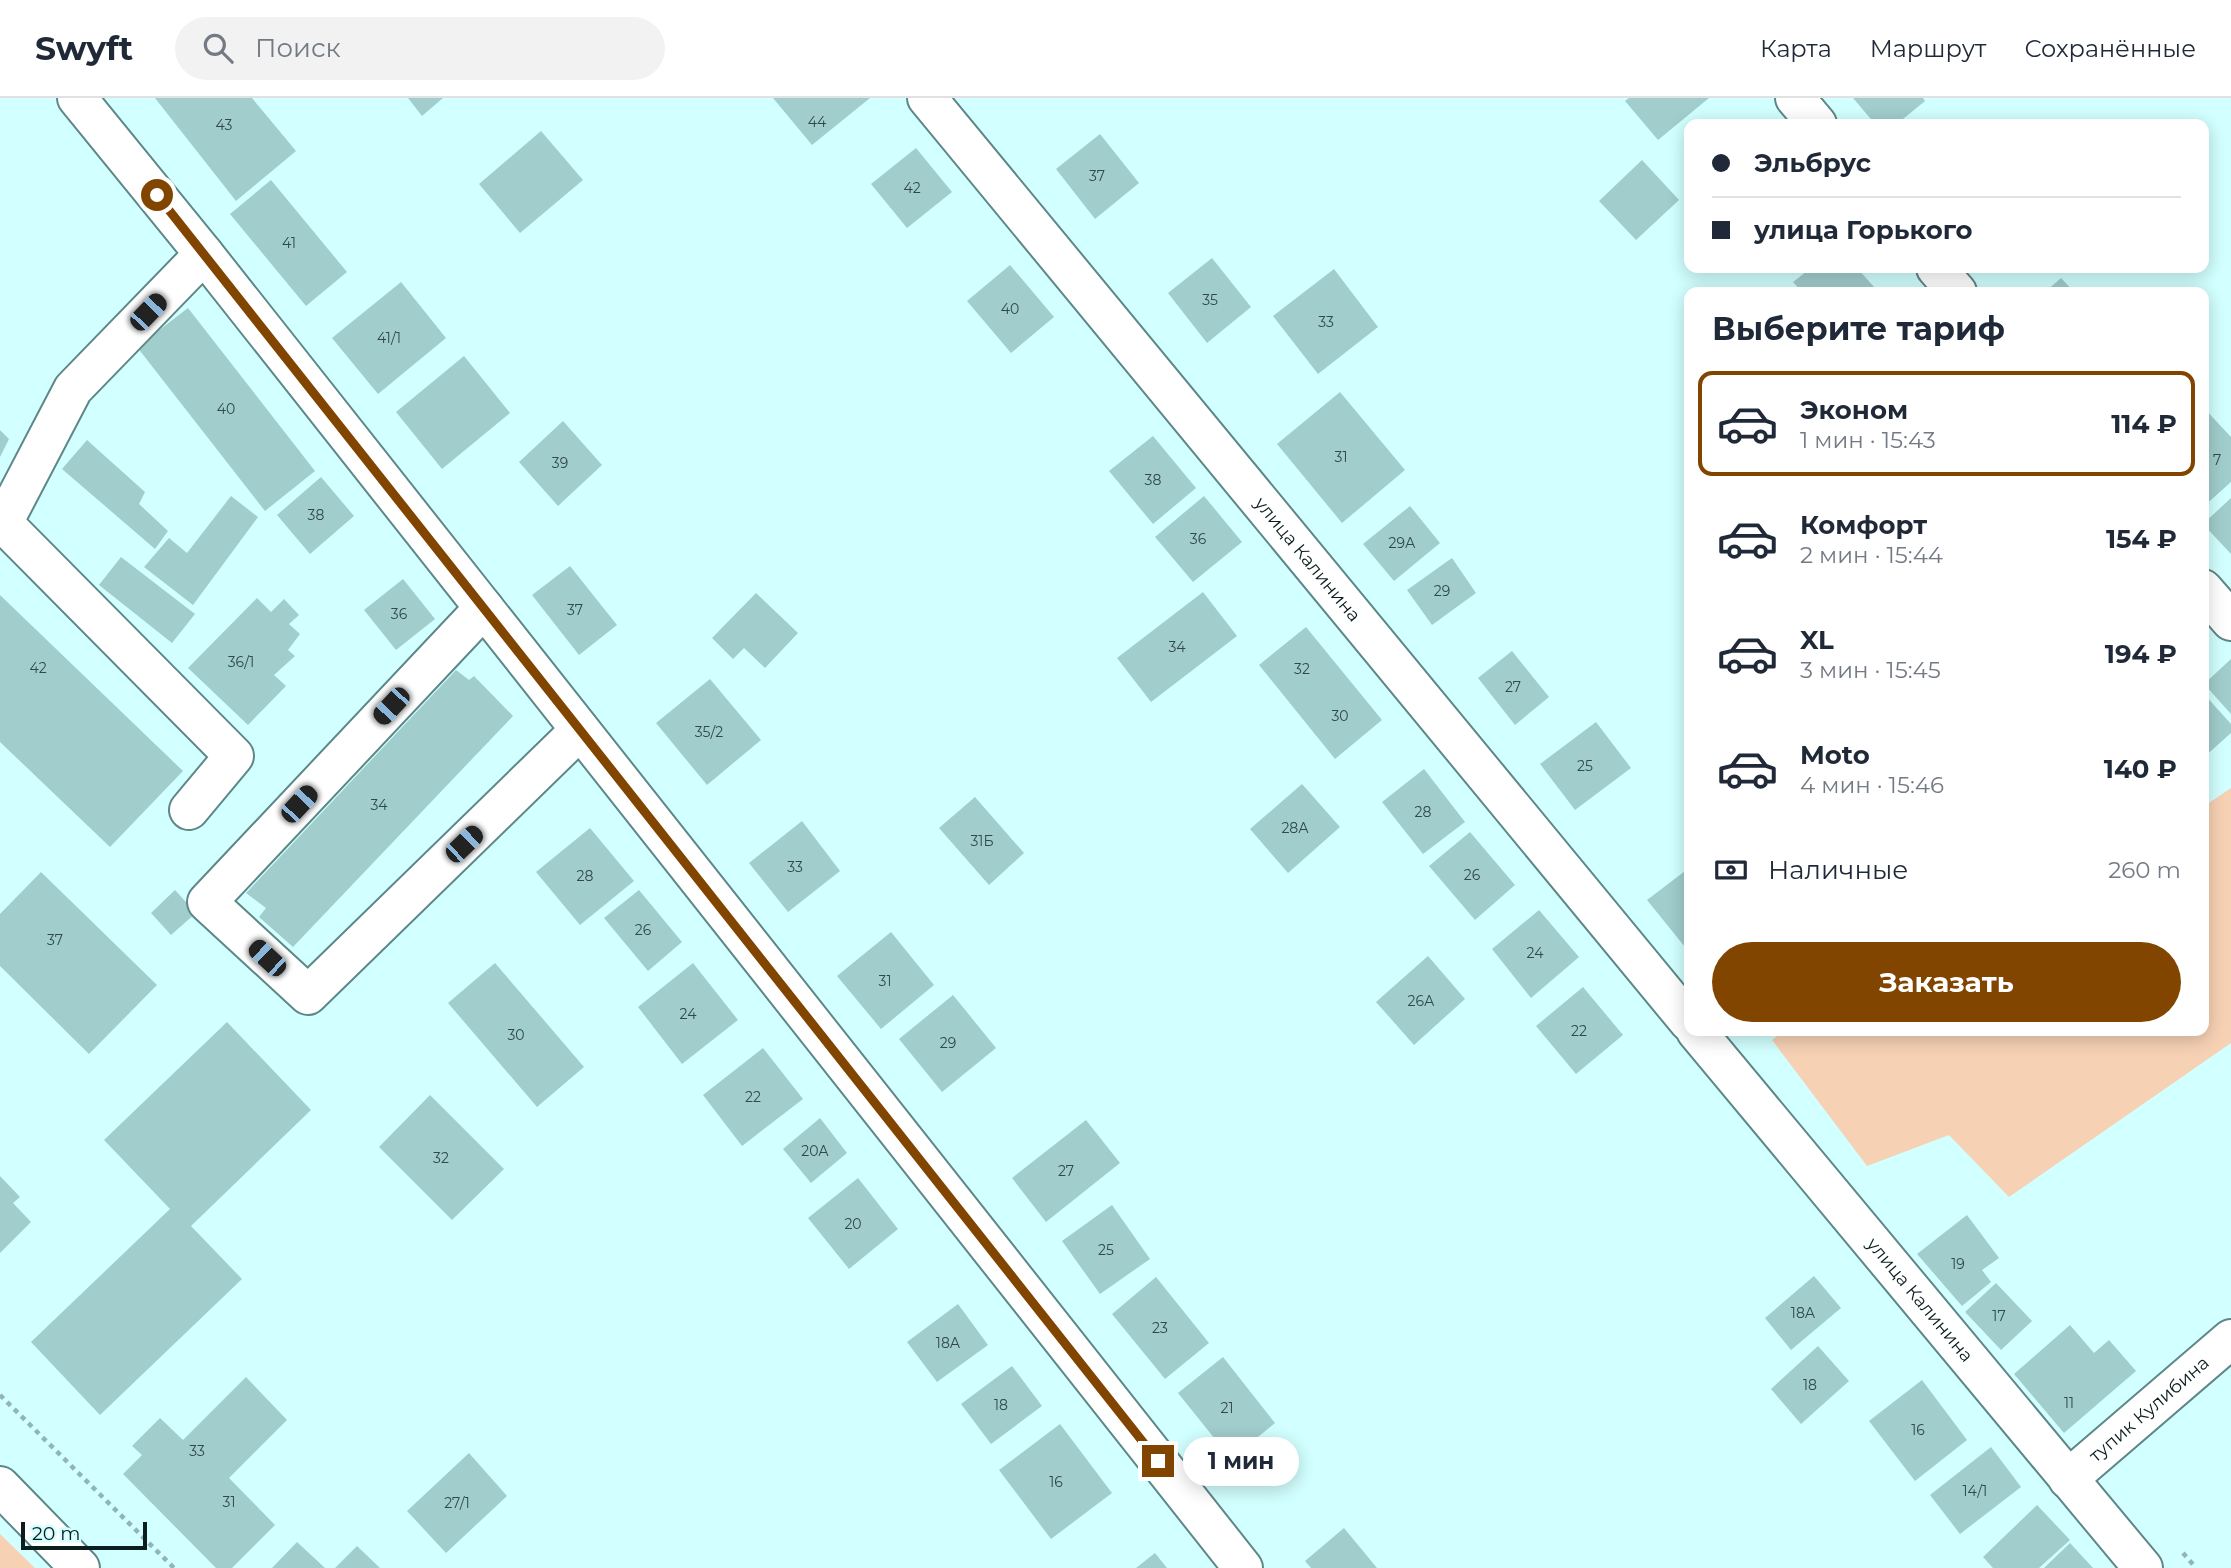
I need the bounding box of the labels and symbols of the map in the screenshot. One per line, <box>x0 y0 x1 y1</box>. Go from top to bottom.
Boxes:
house number: 44 <box>808 113 827 131</box>
house number: 43 <box>216 116 233 134</box>
house number: 37 <box>1089 167 1105 185</box>
route start <box>141 179 173 211</box>
house number: 42 <box>903 179 921 197</box>
house number: 41 <box>282 234 296 252</box>
car <box>126 290 171 334</box>
house number: 35 <box>1202 291 1218 309</box>
house number: 40 <box>1001 300 1019 318</box>
house number: 33 <box>1318 313 1334 331</box>
house number: 41/1 <box>377 329 401 347</box>
house number: 40 <box>217 400 235 418</box>
house number: 31 <box>1335 448 1347 466</box>
house number: 7 <box>2213 451 2221 469</box>
house number: 39 <box>552 454 568 472</box>
house number: 38 <box>1145 471 1161 489</box>
street label: улица Калинина <box>1249 492 1365 626</box>
house number: 38 <box>308 506 324 524</box>
house number: 36 <box>1190 530 1207 548</box>
house number: 29А <box>1389 534 1416 552</box>
house number: 29 <box>1434 582 1450 600</box>
house number: 37 <box>567 601 583 619</box>
house number: 36 <box>391 605 408 623</box>
house number: 34 <box>1168 638 1186 656</box>
house number: 36/1 <box>228 653 254 671</box>
house number: 42 <box>29 659 47 677</box>
house number: 32 <box>1294 660 1310 678</box>
house number: 27 <box>1505 678 1521 696</box>
car <box>369 683 414 729</box>
house number: 30 <box>1331 707 1349 725</box>
house number: 35/2 <box>695 723 723 741</box>
house number: 25 <box>1577 757 1593 775</box>
car <box>277 781 322 827</box>
house number: 34 <box>370 796 388 814</box>
house number: 28 <box>1415 803 1432 821</box>
house number: 28А <box>1281 819 1309 837</box>
car <box>442 822 487 866</box>
house number: 31Б <box>970 832 994 850</box>
house number: 33 <box>787 858 803 876</box>
house number: 26 <box>1464 866 1481 884</box>
house number: 28 <box>577 867 594 885</box>
house number: 26 <box>635 921 652 939</box>
house number: 37 <box>47 931 63 949</box>
car <box>245 936 290 980</box>
house number: 24 <box>1527 944 1544 962</box>
house number: 31 <box>879 972 891 990</box>
house number: 26А <box>1408 992 1435 1010</box>
house number: 24 <box>680 1005 697 1023</box>
house number: 22 <box>1571 1022 1587 1040</box>
house number: 30 <box>507 1026 525 1044</box>
house number: 29 <box>940 1034 956 1052</box>
house number: 22 <box>745 1088 761 1106</box>
house number: 20А <box>801 1142 829 1160</box>
house number: 32 <box>433 1149 449 1167</box>
house number: 27 <box>1058 1162 1074 1180</box>
house number: 20 <box>844 1215 862 1233</box>
street label: улица Калинина <box>1861 1233 1978 1367</box>
house number: 25 <box>1098 1241 1114 1259</box>
house number: 19 <box>1951 1255 1965 1273</box>
house number: 18А <box>1791 1304 1816 1322</box>
house number: 17 <box>1992 1307 2006 1325</box>
house number: 23 <box>1152 1319 1168 1337</box>
house number: 18А <box>936 1334 961 1352</box>
street label: тупик Кулибина <box>2085 1352 2214 1467</box>
house number: 18 <box>1803 1376 1817 1394</box>
house number: 11 <box>2064 1394 2074 1412</box>
house number: 18 <box>994 1396 1008 1414</box>
house number: 21 <box>1220 1399 1234 1417</box>
house number: 16 <box>1911 1421 1925 1439</box>
callout: 1 мин <box>1182 1436 1298 1486</box>
house number: 33 <box>189 1442 205 1460</box>
route end <box>1142 1445 1174 1477</box>
house number: 16 <box>1049 1473 1063 1491</box>
house number: 14/1 <box>1963 1482 1987 1500</box>
house number: 31 <box>223 1493 235 1511</box>
house number: 27/1 <box>444 1494 470 1512</box>
scale bar <box>21 1519 147 1551</box>

